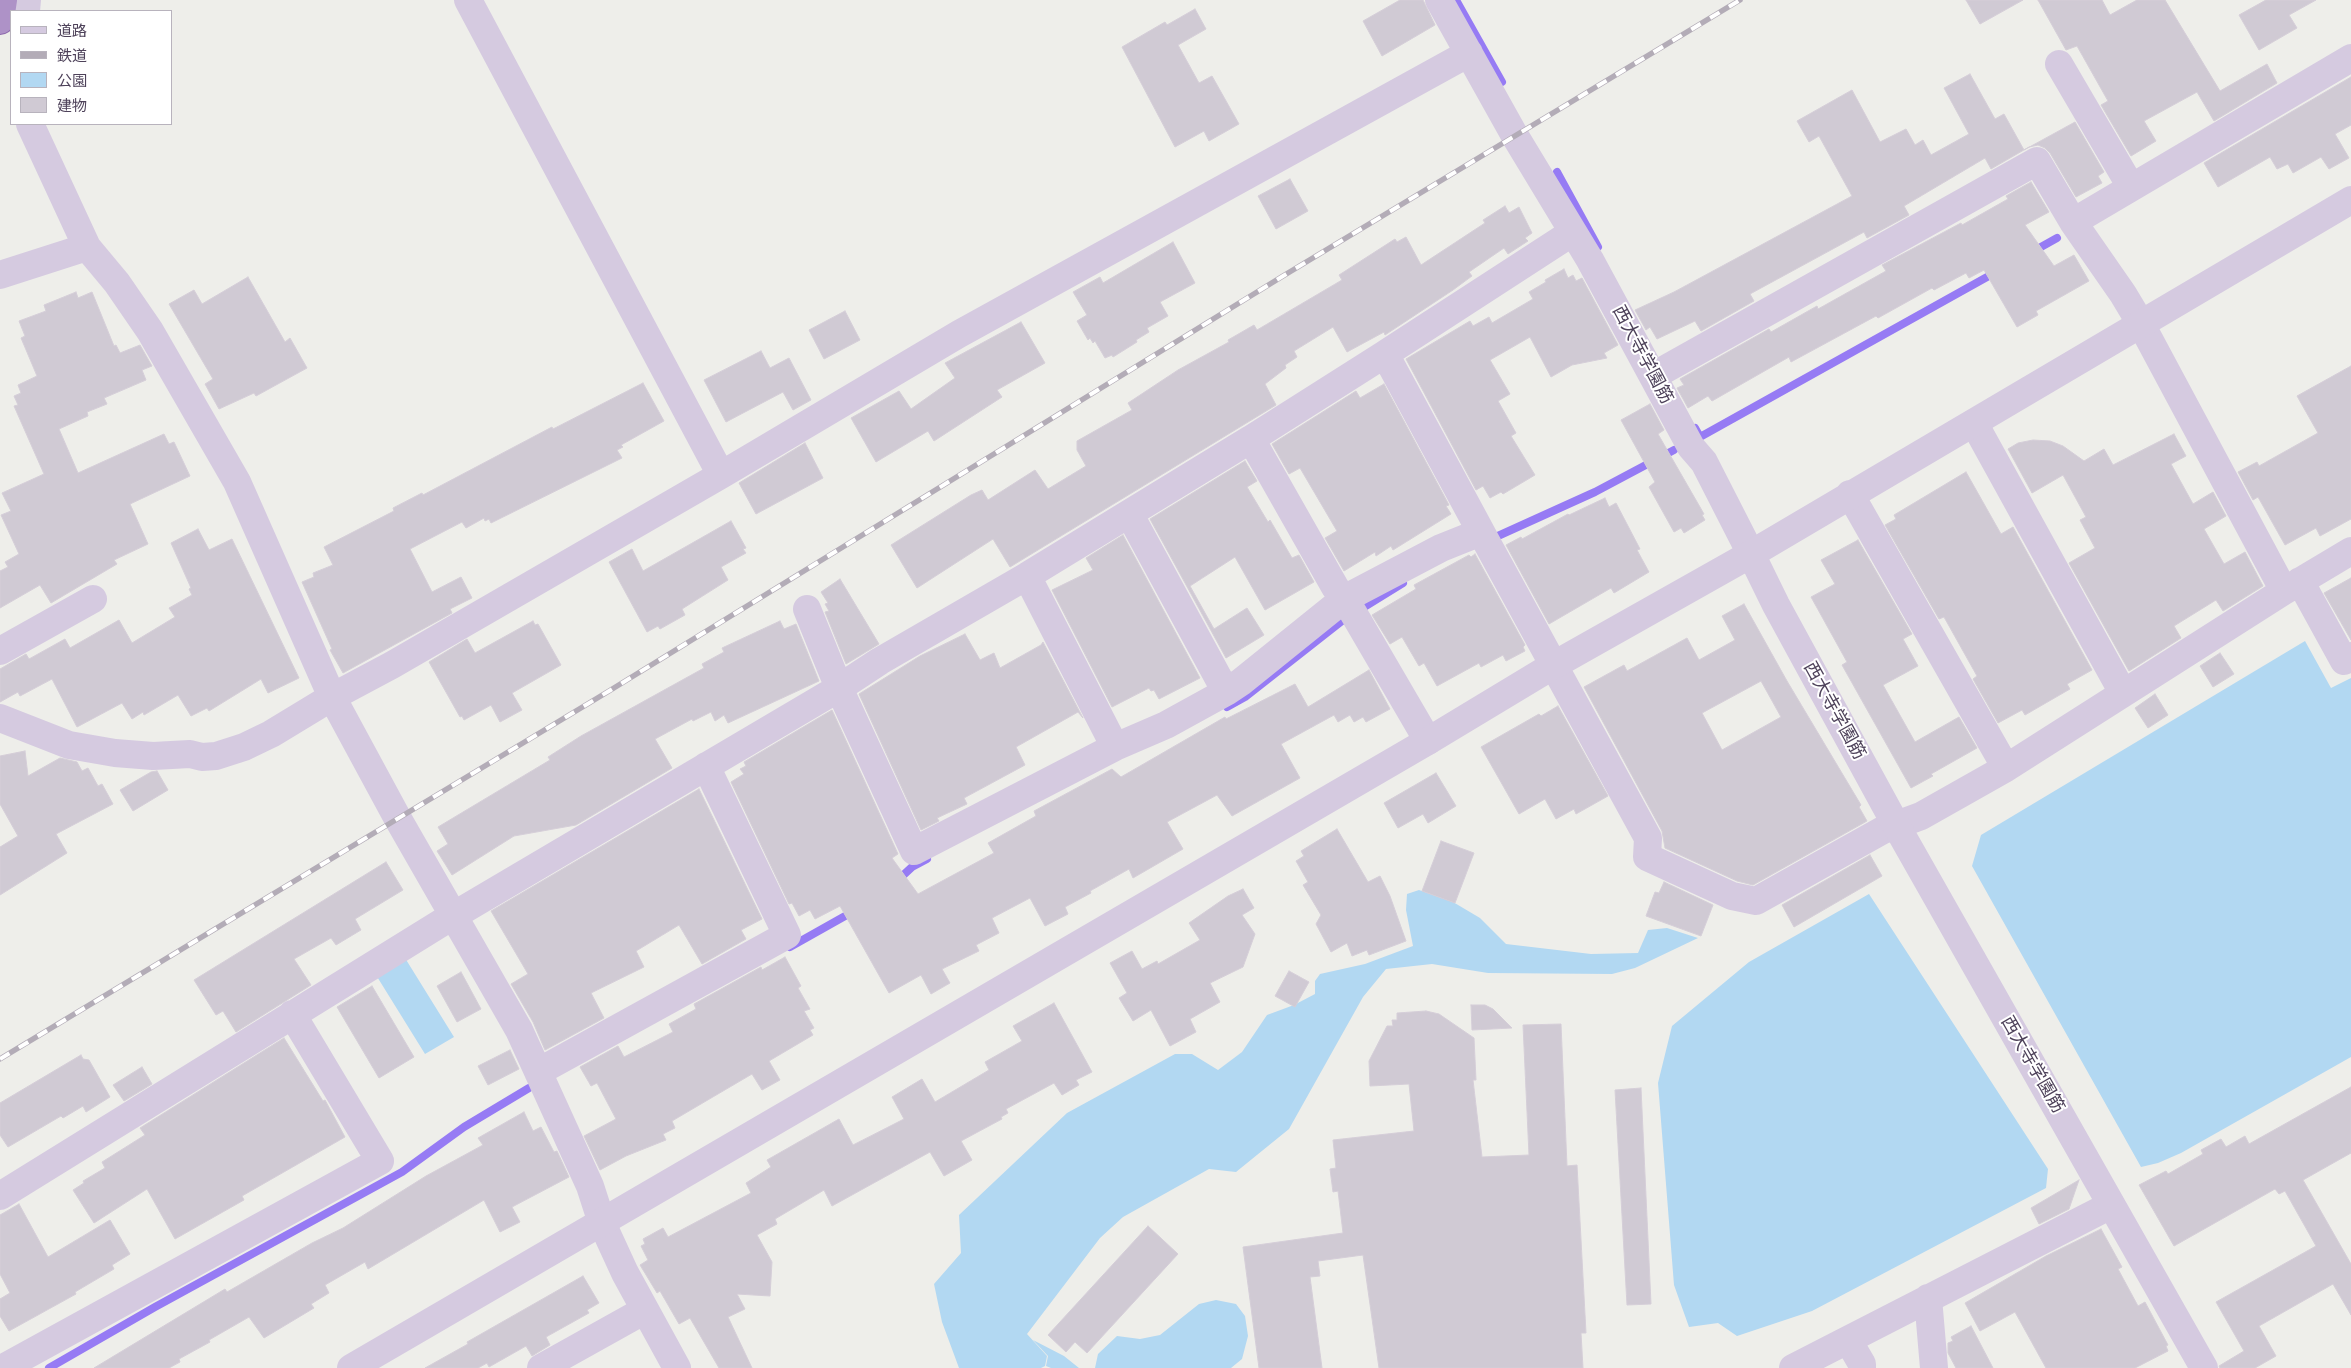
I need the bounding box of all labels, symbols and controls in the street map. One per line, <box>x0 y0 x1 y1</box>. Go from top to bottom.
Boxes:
legend <box>10 10 172 125</box>
text: 道路 <box>57 22 87 40</box>
text: 鉄道 <box>57 47 87 65</box>
text: 公園 <box>57 72 87 90</box>
text: 建物 <box>57 97 87 115</box>
street label: 西大寺学園筋 <box>1607 302 1677 408</box>
street label: 西大寺学園筋 <box>1798 659 1870 763</box>
street label: 西大寺学園筋 <box>1996 1013 2068 1117</box>

